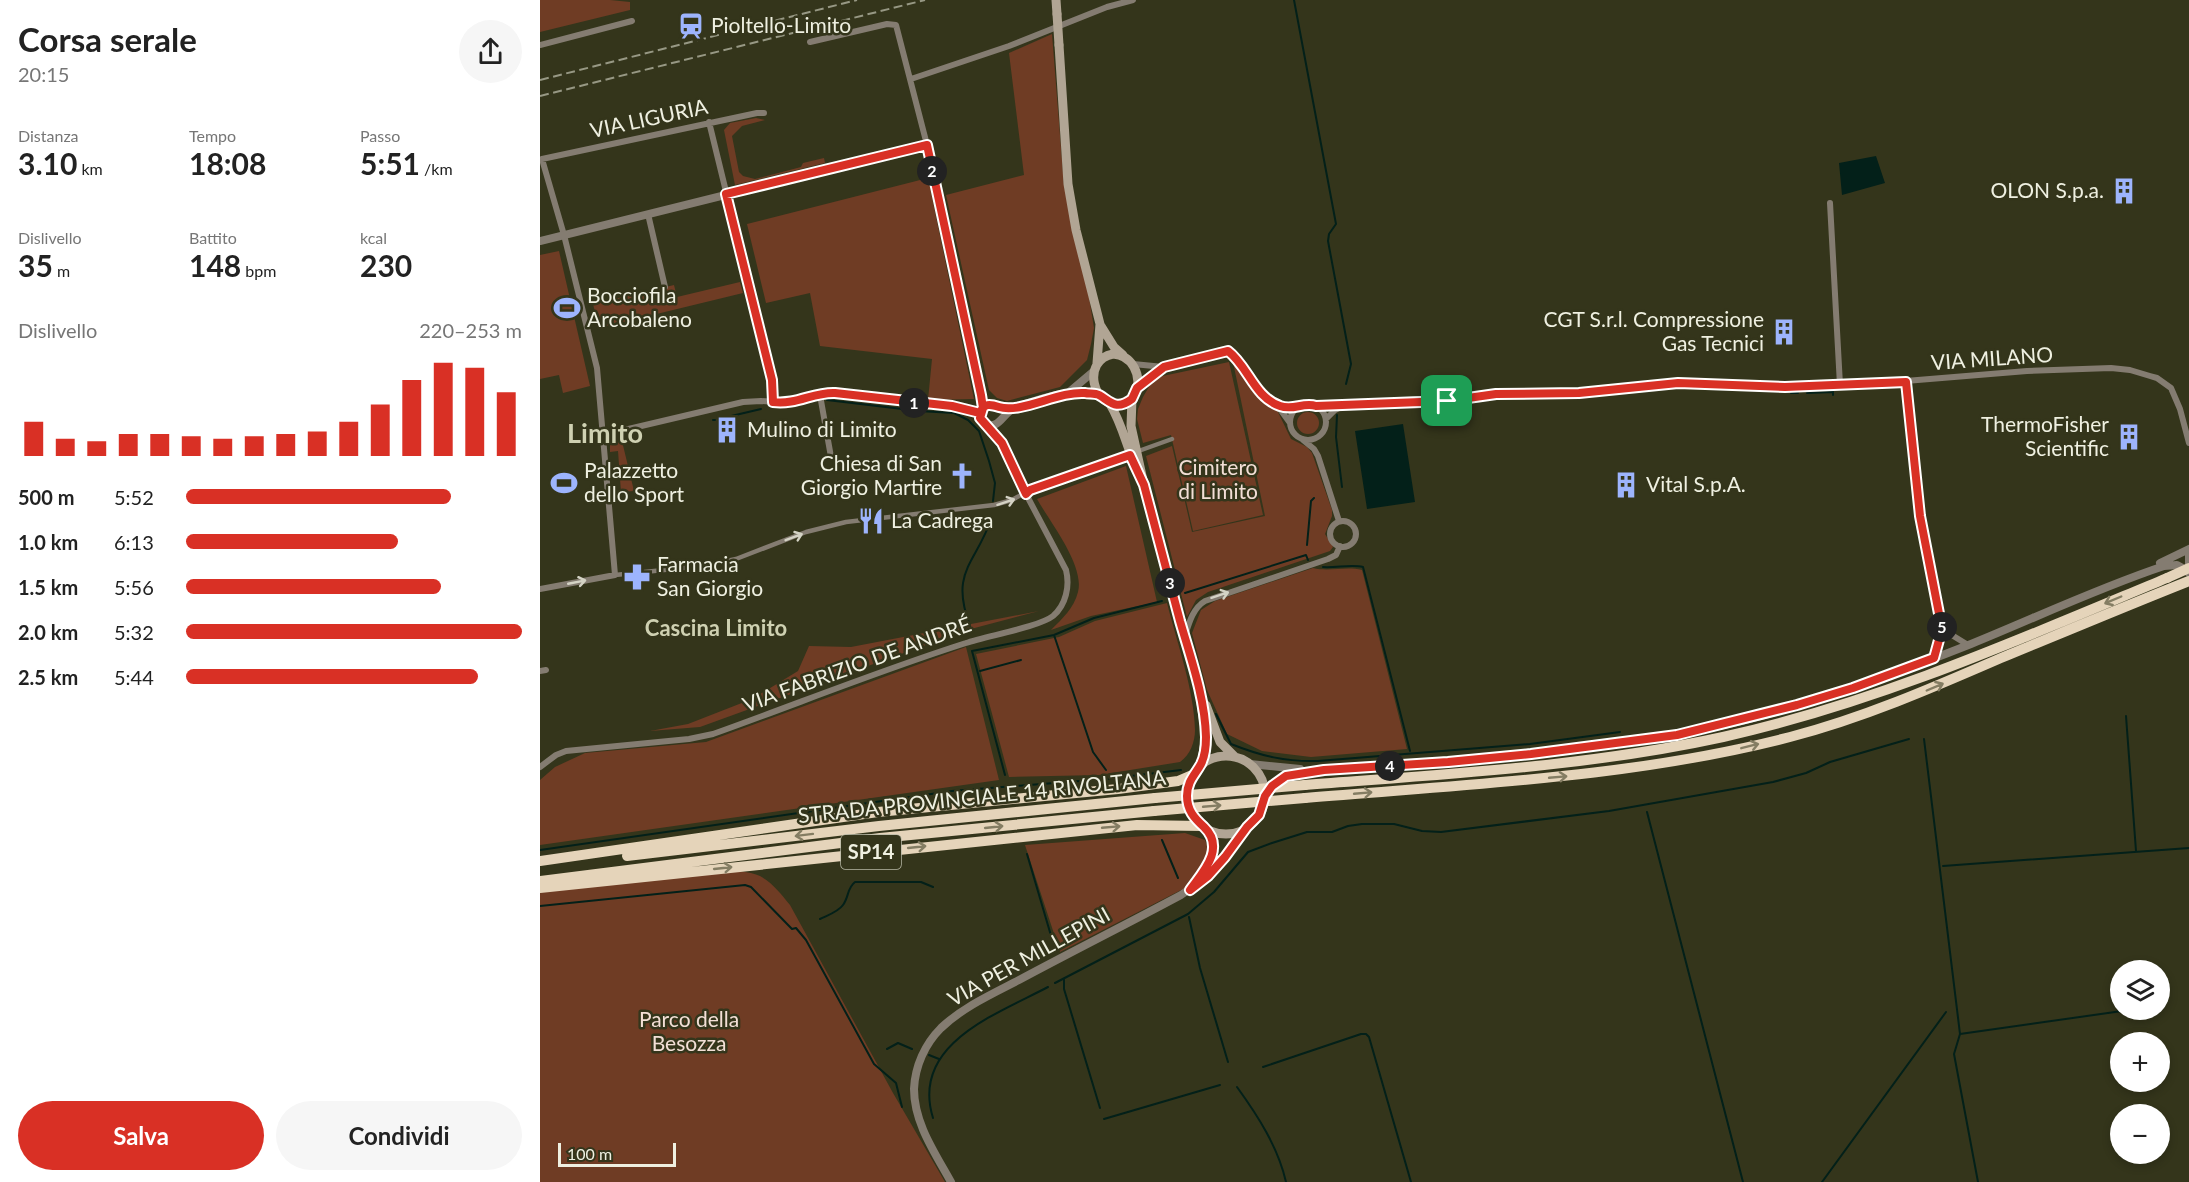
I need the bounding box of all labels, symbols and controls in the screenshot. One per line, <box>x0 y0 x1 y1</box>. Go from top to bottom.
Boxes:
station icon: Pioltello-Limito <box>676 11 706 41</box>
place label: Pioltello-Limito <box>711 12 851 37</box>
text: Corsa serale <box>18 19 197 59</box>
button: share <box>459 20 522 83</box>
text: 20:15 <box>18 62 69 86</box>
street label: VIA LIGURIA <box>588 93 711 142</box>
text: Distanza <box>18 126 79 145</box>
text: Tempo <box>189 126 236 145</box>
text: Passo <box>360 126 400 145</box>
text: 3.10 <box>18 145 77 181</box>
text: 18:08 <box>189 145 266 181</box>
text: 5:51 <box>360 145 420 181</box>
pin: 2 <box>917 156 947 186</box>
text: km <box>77 159 103 178</box>
text: /km <box>420 159 453 178</box>
text: 2 <box>927 161 937 180</box>
building icon: OLON S.p.a. <box>2109 176 2139 206</box>
place label: OLON S.p.a. <box>1990 177 2104 202</box>
text: Dislivello <box>18 228 82 247</box>
text: Battito <box>189 228 237 247</box>
text: kcal <box>360 228 387 247</box>
text: 35 <box>18 247 53 283</box>
text: 148 <box>189 247 241 283</box>
text: 230 <box>360 247 412 283</box>
text: m <box>53 261 70 280</box>
text: bpm <box>241 261 276 280</box>
place label: Bocciofila Arcobaleno <box>587 282 692 331</box>
sports icon: Bocciofila Arcobaleno <box>552 293 582 323</box>
place label: CGT S.r.l. Compressione Gas Tecnici <box>1543 306 1764 355</box>
building icon: CGT S.r.l. Compressione Gas Tecnici <box>1769 317 1799 347</box>
text: Dislivello <box>18 318 97 342</box>
text: 220–253 m <box>419 318 522 342</box>
street label: VIA MILANO <box>1930 341 2054 374</box>
pin <box>1421 375 1472 426</box>
icon: arrive <box>1430 384 1463 417</box>
pin: 1 <box>899 388 929 418</box>
text: 1 <box>909 393 919 412</box>
place label: ThermoFisher Scientific <box>1981 411 2109 460</box>
building icon: Mulino di Limito <box>712 415 742 445</box>
district label: Limito <box>567 416 643 449</box>
place label: Mulino di Limito <box>747 416 897 441</box>
building icon: ThermoFisher Scientific <box>2114 422 2144 452</box>
place label: Chiesa di San Giorgio Martire <box>801 450 942 499</box>
park label: Cimitero di Limito <box>1178 454 1258 503</box>
place label: Palazzetto dello Sport <box>584 457 685 506</box>
church icon: Chiesa di San Giorgio Martire <box>947 461 977 491</box>
sports icon: Palazzetto dello Sport <box>549 468 579 498</box>
building icon: Vital S.p.A. <box>1611 470 1641 500</box>
place label: Vital S.p.A. <box>1646 471 1746 496</box>
text: 500 m <box>18 485 74 509</box>
text: 5:52 <box>114 485 154 509</box>
one-way arrow <box>996 495 1015 506</box>
restaurant icon: La Cadrega <box>856 506 886 536</box>
place label: La Cadrega <box>891 507 993 532</box>
text: 1.0 km <box>18 530 78 554</box>
text: 6:13 <box>114 530 154 554</box>
one-way arrow <box>784 531 802 542</box>
place label: Farmacia San Giorgio <box>657 551 763 600</box>
pharmacy icon: Farmacia San Giorgio <box>622 562 652 592</box>
pin: 3 <box>1155 568 1185 598</box>
text: 3 <box>1165 573 1175 592</box>
text: 1.5 km <box>18 575 78 599</box>
text: 5:56 <box>114 575 154 599</box>
one-way arrow <box>567 576 587 587</box>
one-way arrow <box>1210 589 1229 600</box>
one-way arrow <box>2104 595 2122 606</box>
street label: VIA FABRIZIO DE ANDRÉ <box>739 611 974 717</box>
pin: 5 <box>1927 612 1957 642</box>
district label: Cascina Limito <box>645 614 787 641</box>
text: 5 <box>1937 617 1947 636</box>
text: 2.0 km <box>18 620 78 644</box>
text: 5:32 <box>114 620 154 644</box>
text: 2.5 km <box>18 665 78 689</box>
text: 5:44 <box>114 665 154 689</box>
one-way arrow <box>1926 681 1944 692</box>
one-way arrow <box>1740 740 1759 752</box>
pin: 4 <box>1375 751 1405 781</box>
text: 4 <box>1385 756 1395 775</box>
street label: STRADA PROVINCIALE 14 RIVOLTANA <box>797 764 1168 827</box>
one-way arrow <box>1547 771 1567 782</box>
one-way arrow <box>1353 787 1373 798</box>
one-way arrow <box>1202 800 1222 811</box>
one-way arrow <box>984 821 1004 832</box>
one-way arrow <box>1101 821 1121 832</box>
one-way arrow <box>795 829 814 840</box>
road number: SP14 <box>841 835 901 869</box>
one-way arrow <box>907 841 927 852</box>
one-way arrow <box>713 862 733 873</box>
street label: VIA PER MILLEPINI <box>943 901 1114 1011</box>
map controls <box>2110 960 2170 1164</box>
button: layers <box>2110 960 2170 1020</box>
park label: Parco della Besozza <box>639 1006 739 1055</box>
button: + <box>2110 1032 2170 1092</box>
button: Salva <box>18 1101 264 1170</box>
button: Condividi <box>276 1101 522 1170</box>
button: − <box>2110 1104 2170 1164</box>
scale bar <box>558 1140 676 1168</box>
text: 100 m <box>567 1144 612 1163</box>

